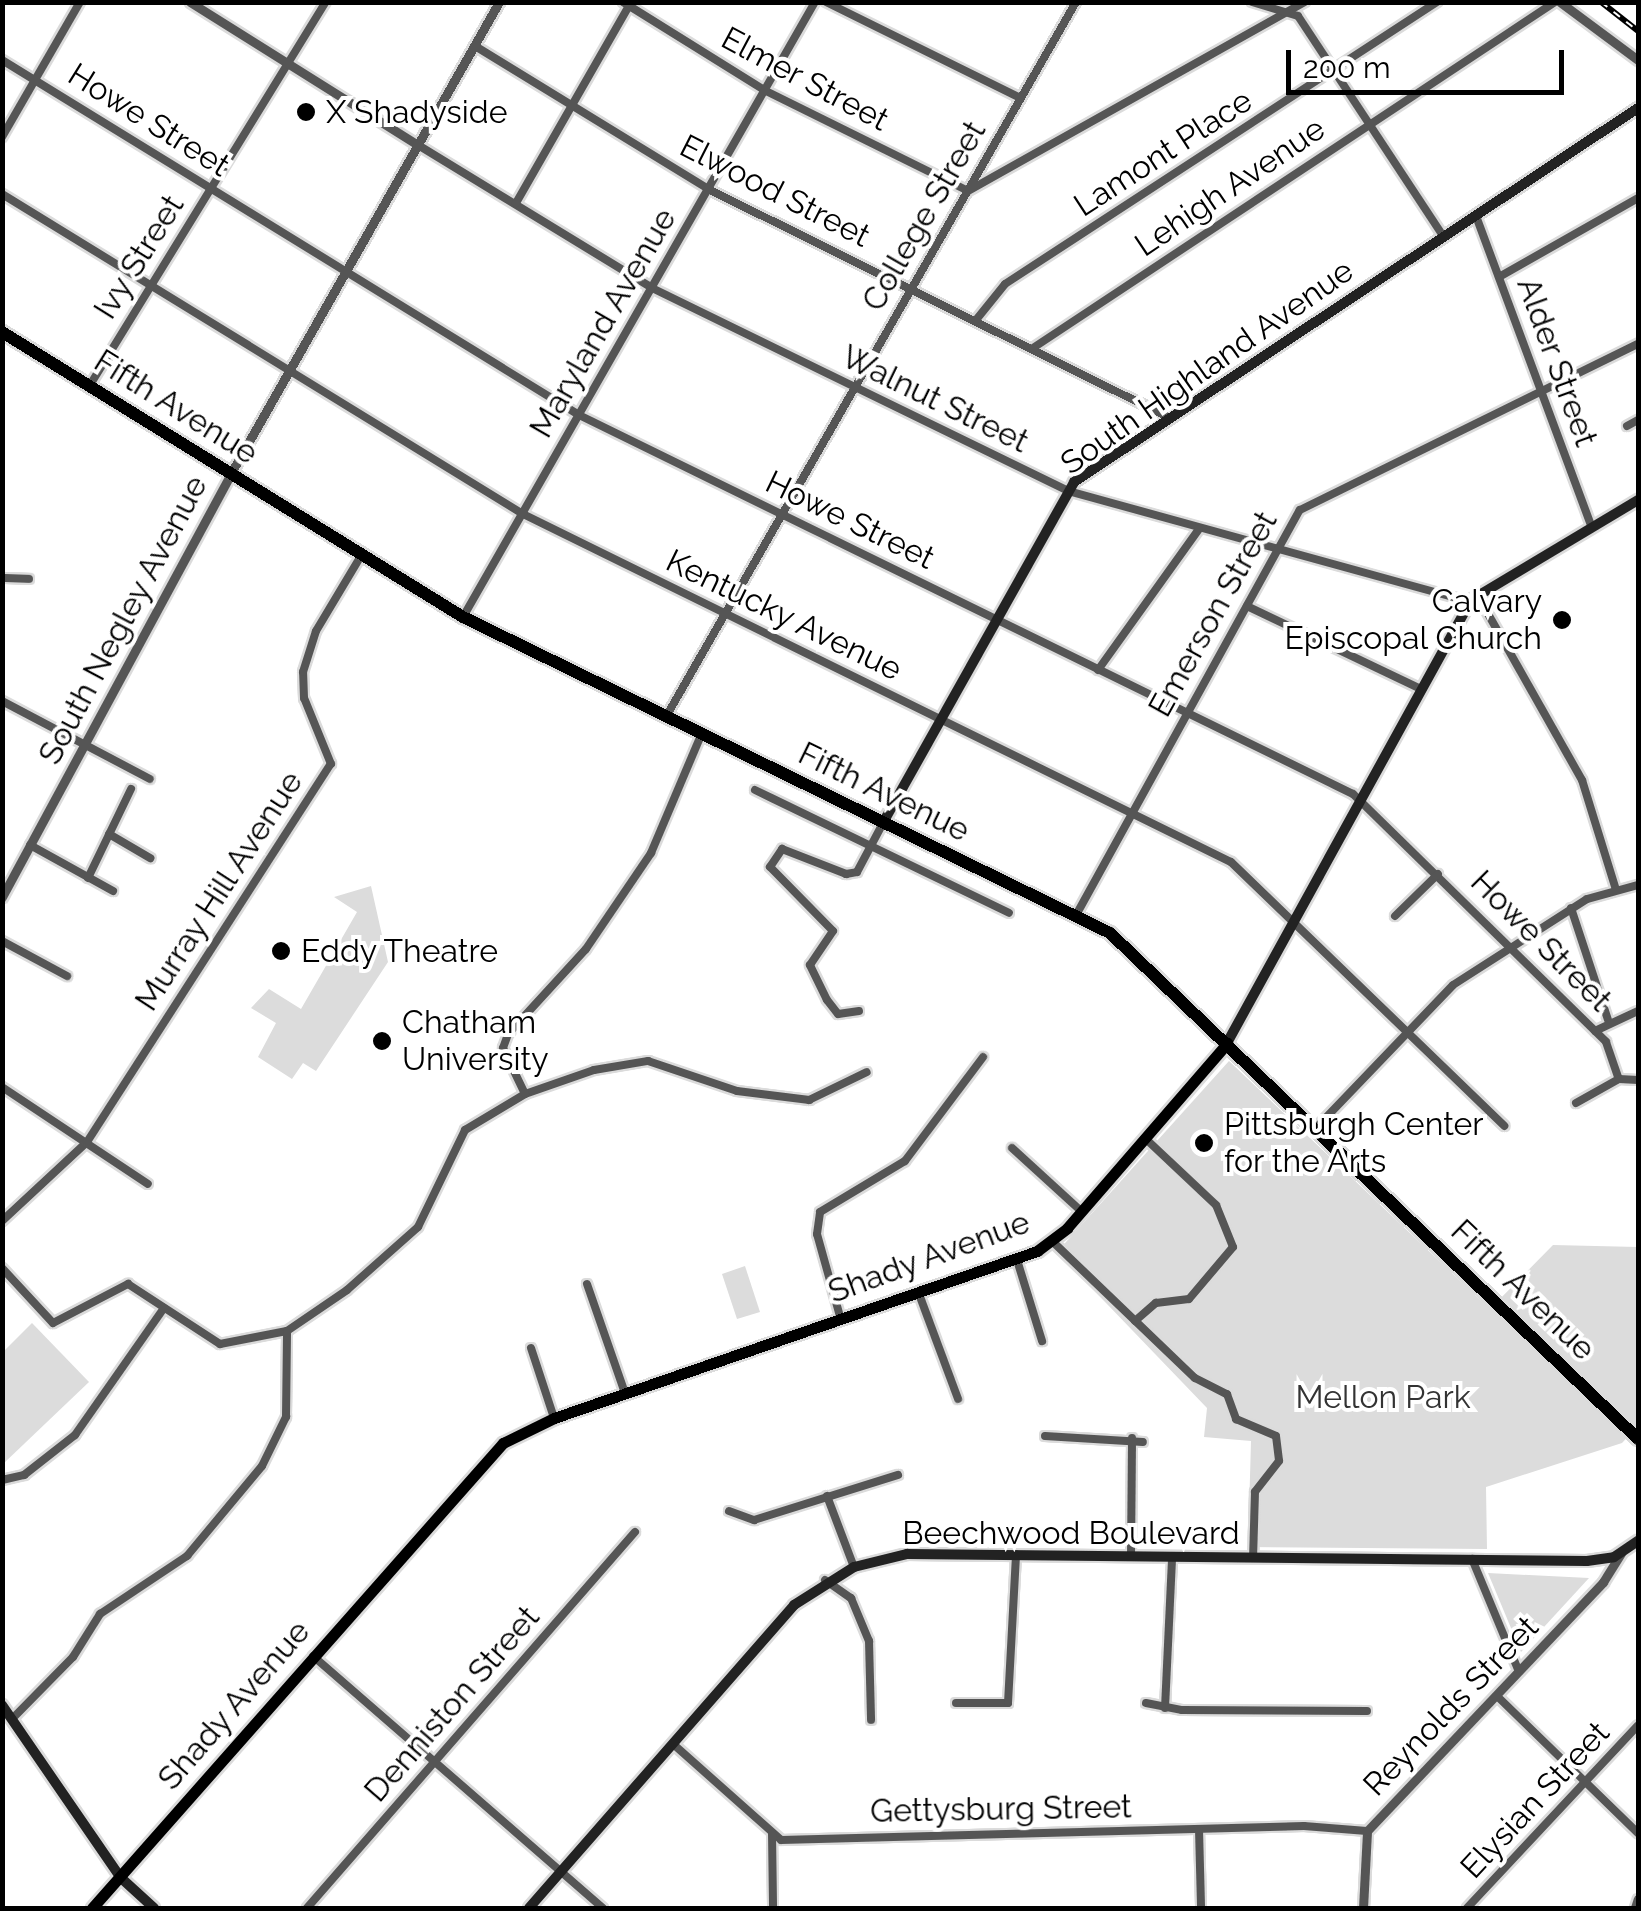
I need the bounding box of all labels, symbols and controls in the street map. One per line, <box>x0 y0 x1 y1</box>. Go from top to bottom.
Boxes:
street label: Elmer Street <box>715 19 895 139</box>
scale bar <box>1291 30 1568 92</box>
text: 200 m <box>1303 50 1391 85</box>
street label: Howe Street <box>61 55 237 185</box>
street label: Lamont Place <box>1067 81 1259 225</box>
place label: X Shadyside <box>326 93 508 131</box>
marker: X Shadyside <box>295 101 317 123</box>
street label: Lehigh Avenue <box>1127 109 1333 265</box>
street label: College Street <box>854 114 994 318</box>
street label: Elwood Street <box>674 127 876 255</box>
street label: Ivy Street <box>86 188 192 326</box>
street label: Maryland Avenue <box>522 201 684 445</box>
street label: South Highland Avenue <box>1053 251 1361 483</box>
street label: Alder Street <box>1509 272 1605 452</box>
street label: Walnut Street <box>835 337 1035 461</box>
street label: Fifth Avenue <box>87 341 265 473</box>
street label: Howe Street <box>759 463 941 577</box>
street label: South Negley Avenue <box>30 468 216 772</box>
street label: Emerson Street <box>1141 505 1285 723</box>
street label: Kentucky Avenue <box>659 541 909 689</box>
place label: Calvary Episcopal Church <box>1283 583 1542 658</box>
marker: Calvary Episcopal Church <box>1551 609 1573 631</box>
street label: Fifth Avenue <box>792 734 976 850</box>
street label: Murray Hill Avenue <box>127 763 311 1019</box>
street label: Howe Street <box>1463 863 1619 1019</box>
place label: Eddy Theatre <box>301 932 500 970</box>
marker: Eddy Theatre <box>270 940 292 962</box>
place label: Chatham University <box>402 1004 549 1079</box>
marker: Chatham University <box>371 1030 393 1052</box>
place label: Pittsburgh Center for the Arts <box>1224 1106 1484 1181</box>
marker: Pittsburgh Center for the Arts <box>1193 1132 1215 1154</box>
street label: Shady Avenue <box>822 1202 1036 1312</box>
street label: Fifth Avenue <box>1443 1212 1603 1368</box>
park label: Mellon Park <box>1295 1378 1471 1416</box>
street label: Beechwood Boulevard <box>902 1514 1240 1552</box>
street label: Denniston Street <box>357 1598 547 1810</box>
street label: Reynolds Street <box>1356 1608 1546 1804</box>
street label: Shady Avenue <box>150 1612 318 1798</box>
street label: Elysian Street <box>1453 1714 1617 1886</box>
street label: Gettysburg Street <box>870 1788 1132 1830</box>

